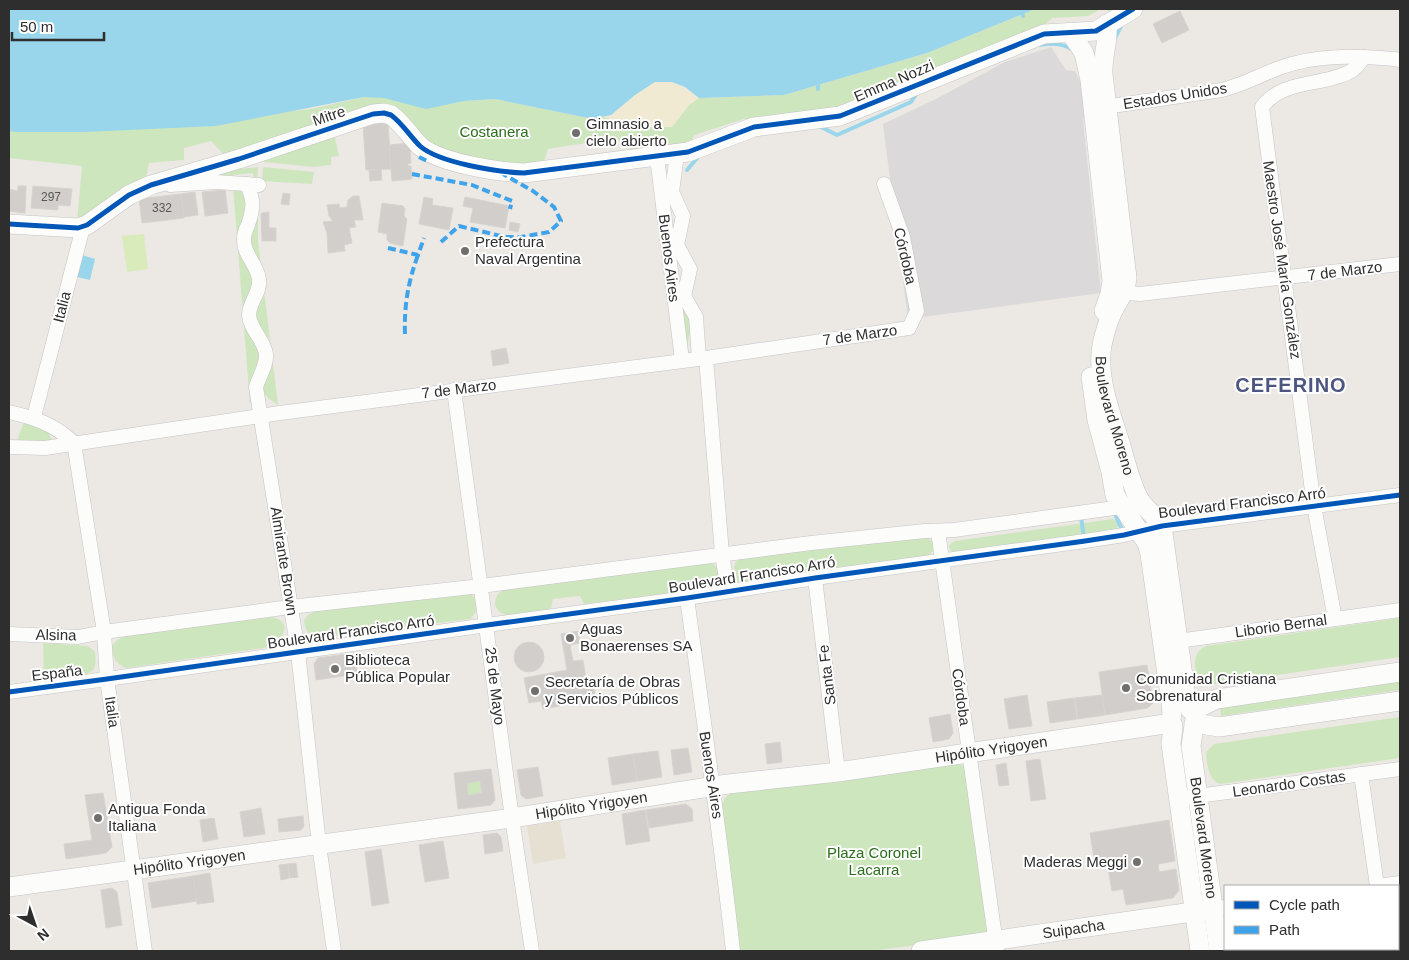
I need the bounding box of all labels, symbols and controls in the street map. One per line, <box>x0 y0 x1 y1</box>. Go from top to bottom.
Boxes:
scale bar <box>12 10 105 42</box>
text: 50 m <box>20 18 53 35</box>
street label: Emma Nozzi <box>851 56 936 105</box>
street label: Estados Unidos <box>1122 79 1228 112</box>
street label: Mitre <box>310 102 347 129</box>
place label: Gimnasio a cielo abierto <box>586 115 667 149</box>
park label: Costanera <box>459 123 529 140</box>
marker: Gimnasio a cielo abierto <box>570 127 582 139</box>
street label: Maestro José María González <box>1260 160 1305 360</box>
house number: 297 <box>41 190 61 204</box>
house number: 332 <box>152 201 172 215</box>
street label: Buenos Aires <box>656 213 683 303</box>
street label: Córdoba <box>891 226 920 286</box>
place label: Prefectura Naval Argentina <box>475 233 582 267</box>
marker: Prefectura Naval Argentina <box>459 245 471 257</box>
street label: 7 de Marzo <box>1307 257 1383 284</box>
street label: Italia <box>49 289 74 324</box>
street label: 7 de Marzo <box>822 321 898 348</box>
street label: Boulevard Moreno <box>1093 356 1138 477</box>
district label: CEFERINO <box>1235 374 1347 396</box>
street label: 7 de Marzo <box>421 375 497 402</box>
street label: Boulevard Francisco Arró <box>1157 484 1327 521</box>
street label: Almirante Brown <box>267 505 301 617</box>
street label: Boulevard Francisco Arró <box>667 553 836 596</box>
street label: Boulevard Francisco Arró <box>266 611 435 652</box>
street label: Liborio Bernal <box>1234 611 1328 640</box>
place label: Aguas Bonaerenses SA <box>580 620 693 654</box>
street label: Alsina <box>35 626 77 643</box>
marker: Aguas Bonaerenses SA <box>564 632 576 644</box>
street label: Santa Fe <box>814 644 839 706</box>
street label: 25 de Mayo <box>482 646 509 726</box>
place label: Biblioteca Pública Popular <box>345 651 450 685</box>
street label: España <box>31 661 84 684</box>
marker: Biblioteca Pública Popular <box>329 663 341 675</box>
street label: Córdoba <box>949 667 974 727</box>
place label: Comunidad Cristiana Sobrenatural <box>1136 670 1277 704</box>
place label: Secretaría de Obras y Servicios Públicos <box>545 673 680 707</box>
marker: Comunidad Cristiana Sobrenatural <box>1120 682 1132 694</box>
marker: Secretaría de Obras y Servicios Públicos <box>529 685 541 697</box>
street label: Italia <box>102 695 123 729</box>
street label: Buenos Aires <box>696 730 727 820</box>
street label: Hipólito Yrigoyen <box>934 732 1049 766</box>
street label: Leonardo Costas <box>1231 767 1347 800</box>
street label: Boulevard Moreno <box>1187 776 1221 900</box>
street label: Hipólito Yrigoyen <box>534 788 648 822</box>
place label: Antigua Fonda Italiana <box>108 800 206 834</box>
marker: Antigua Fonda Italiana <box>92 812 104 824</box>
park label: Plaza Coronel Lacarra <box>827 844 921 878</box>
street label: Hipólito Yrigoyen <box>132 846 246 878</box>
place label: Maderas Meggi <box>1024 853 1127 870</box>
marker: Maderas Meggi <box>1131 856 1143 868</box>
legend <box>1224 885 1399 950</box>
text: Cycle path <box>1269 896 1340 913</box>
north arrow <box>10 900 60 950</box>
street label: Suipacha <box>1041 916 1106 941</box>
text: Path <box>1269 921 1300 938</box>
text: N <box>34 926 52 944</box>

